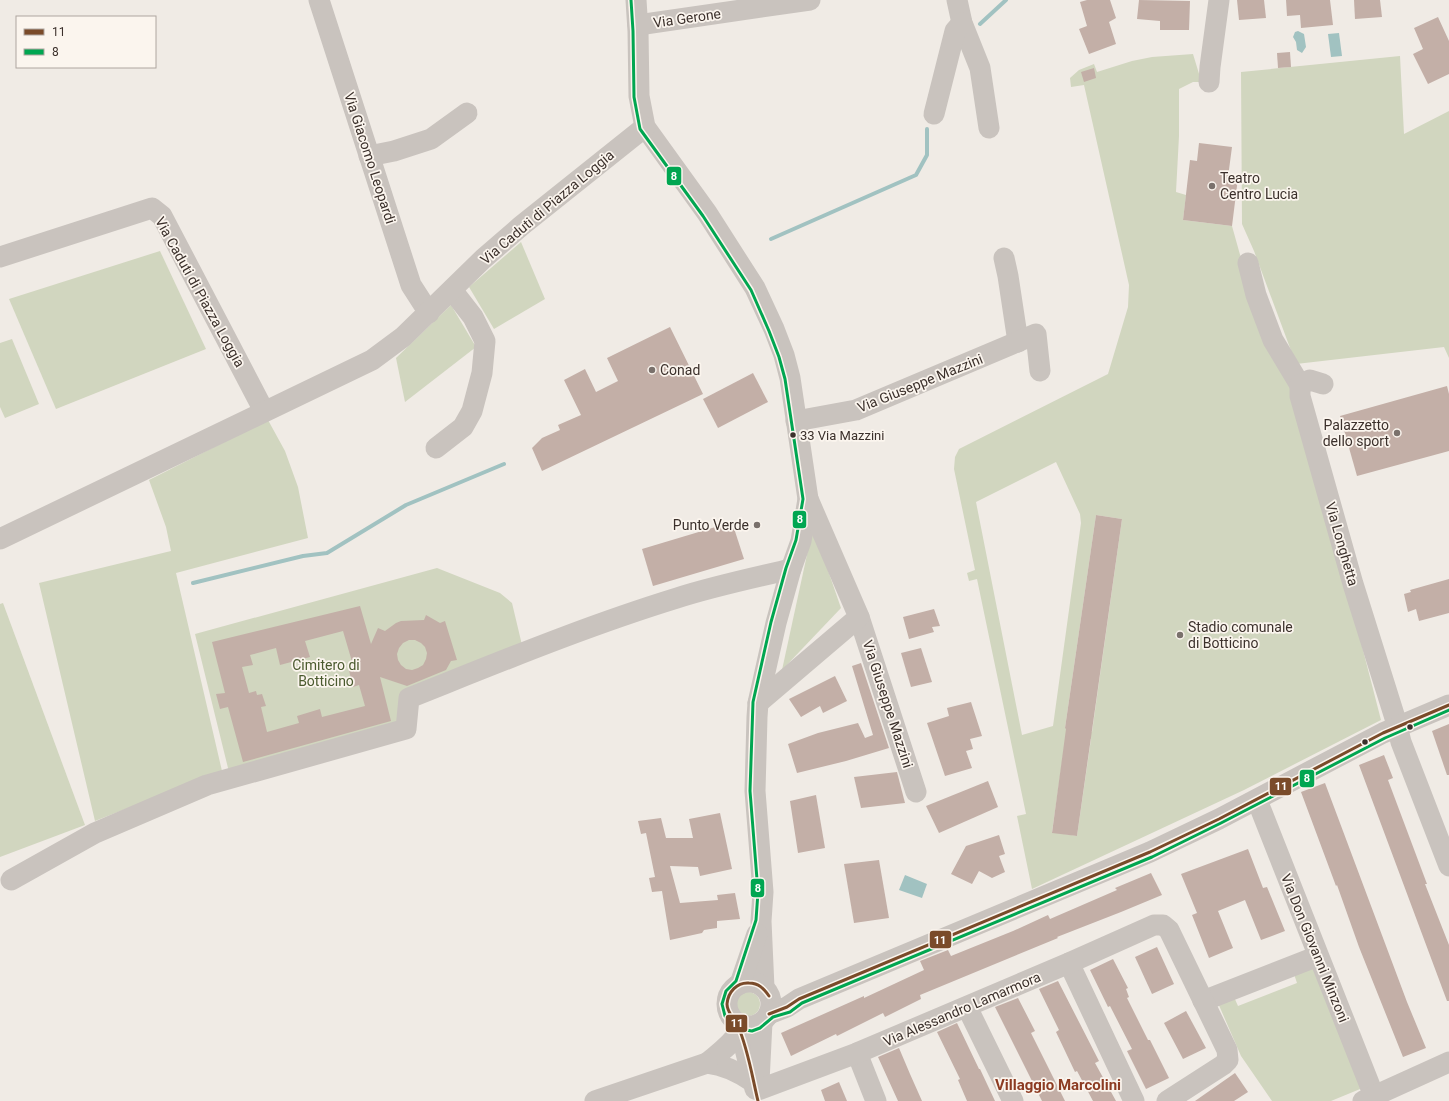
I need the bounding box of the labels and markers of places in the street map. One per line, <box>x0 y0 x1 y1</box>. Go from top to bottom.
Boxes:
place label: Teatro Centro Lucia <box>1220 170 1298 202</box>
marker: Teatro Centro Lucia <box>1207 181 1217 191</box>
place label: Conad <box>660 362 700 378</box>
marker: Conad <box>647 365 657 375</box>
place label: Palazzetto dello sport <box>1323 417 1389 449</box>
place label: 33 Via Mazzini <box>800 428 884 443</box>
marker: Palazzetto dello sport <box>1392 428 1402 438</box>
marker: 33 Via Mazzini <box>788 430 798 440</box>
place label: Punto Verde <box>673 517 749 533</box>
marker: Punto Verde <box>752 520 762 530</box>
place label: Stadio comunale di Botticino <box>1188 619 1293 651</box>
marker: Stadio comunale di Botticino <box>1175 630 1185 640</box>
unlabelled marker <box>1405 722 1415 732</box>
unlabelled marker <box>1360 737 1370 747</box>

